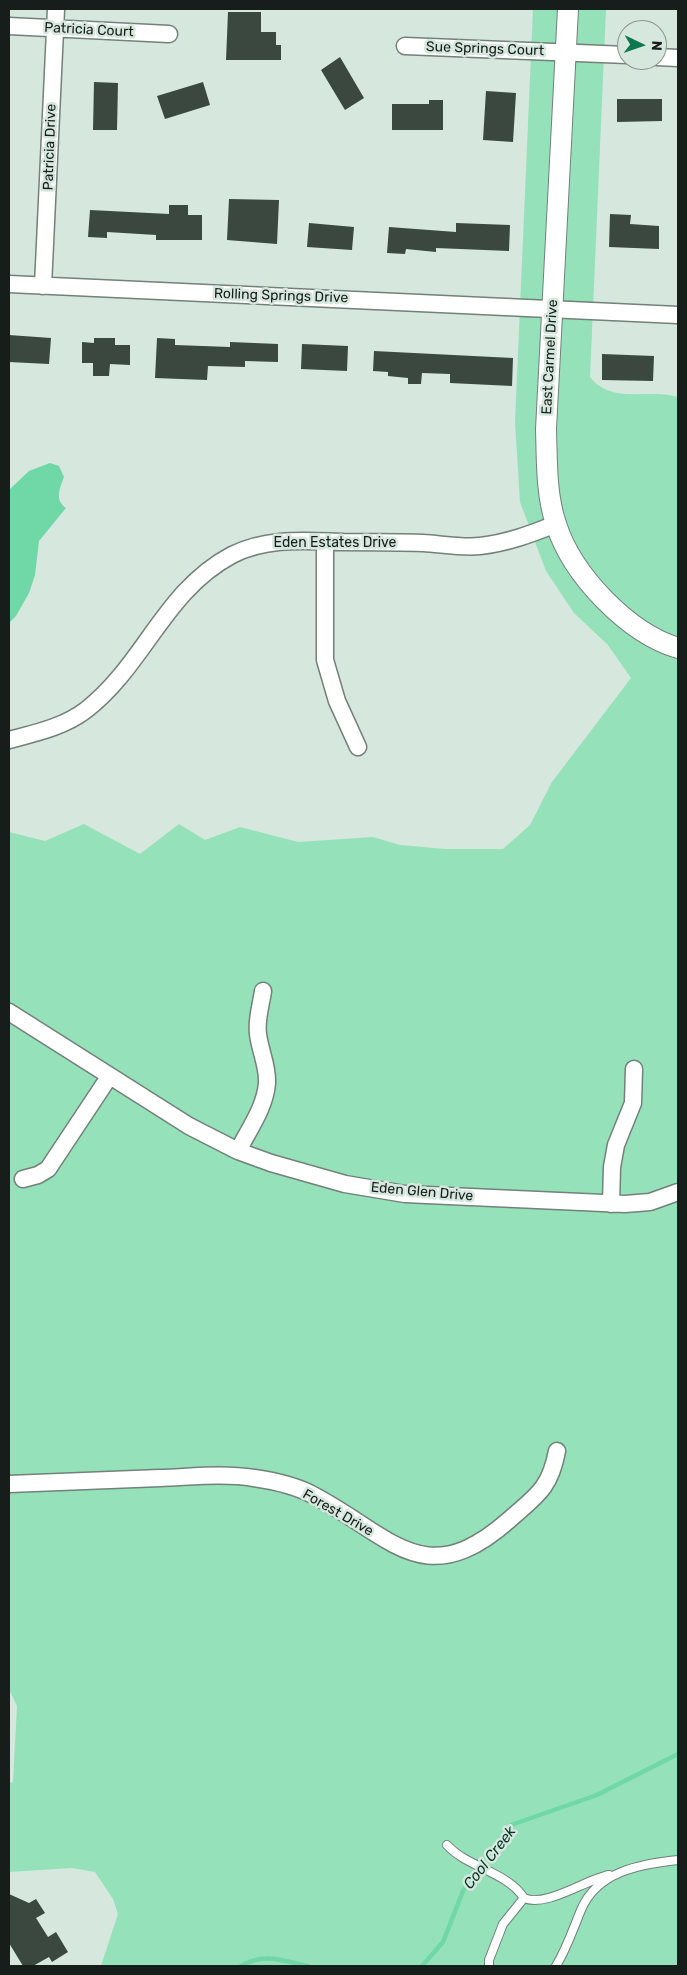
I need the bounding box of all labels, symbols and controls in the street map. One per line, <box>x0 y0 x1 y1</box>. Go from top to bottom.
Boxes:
street label: Patricia Court <box>44 19 134 41</box>
north arrow <box>617 20 667 70</box>
street label: Sue Springs Court <box>426 39 544 59</box>
text: N <box>648 40 665 51</box>
street label: Patricia Drive <box>40 103 60 191</box>
street label: Rolling Springs Drive <box>214 285 348 307</box>
street label: East Carmel Drive <box>539 299 561 415</box>
street label: Eden Estates Drive <box>274 535 396 551</box>
street label: Eden Glen Drive <box>370 1179 474 1205</box>
street label: Forest Drive <box>300 1486 376 1540</box>
water label: Cool Creek <box>460 1823 520 1893</box>

